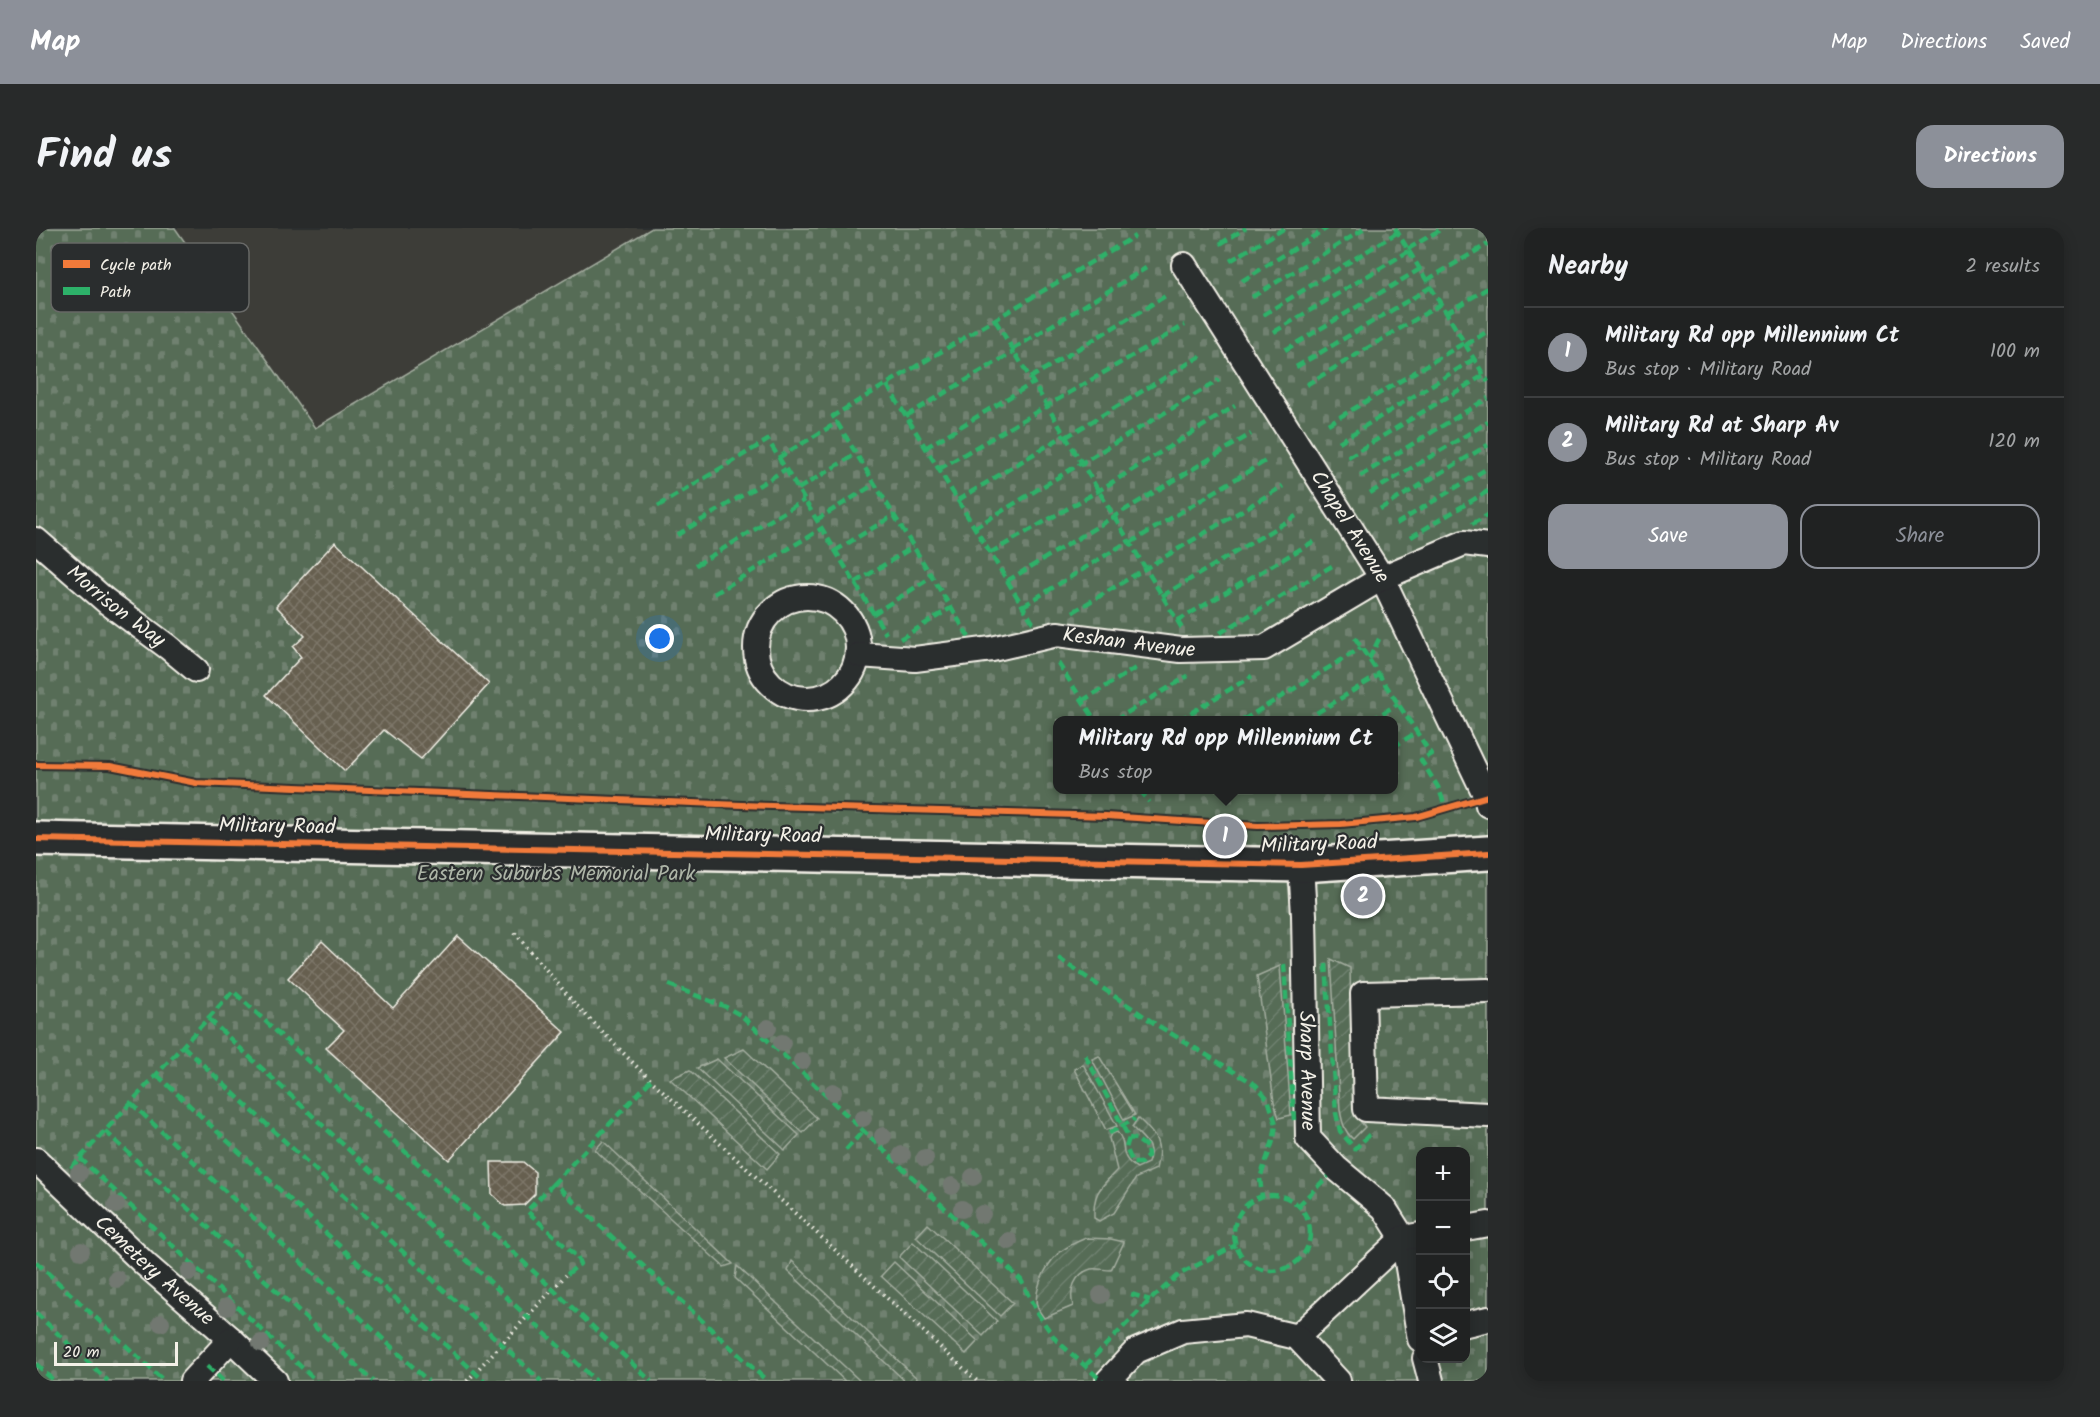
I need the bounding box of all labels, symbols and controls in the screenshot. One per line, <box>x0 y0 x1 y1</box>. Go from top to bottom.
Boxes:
text: Map <box>30 20 81 65</box>
text: Map <box>1831 26 1867 59</box>
text: Directions <box>1900 26 1987 59</box>
text: Saved <box>2020 26 2070 59</box>
text: Find us <box>36 123 172 190</box>
button: Directions <box>1916 125 2064 188</box>
legend <box>51 243 249 312</box>
text: Nearby <box>1548 246 1628 288</box>
text: 2 results <box>1965 251 2040 283</box>
text: Cycle path <box>100 253 172 278</box>
text: Path <box>100 280 131 305</box>
text: Military Rd opp Millennium Ct <box>1605 319 1899 354</box>
text: 1 <box>1564 336 1571 368</box>
text: 100 m <box>1990 336 2040 368</box>
text: Bus stop · Military Road <box>1605 354 1811 386</box>
text: Military Rd at Sharp Av <box>1605 409 1838 444</box>
text: 2 <box>1562 426 1573 458</box>
text: 120 m <box>1988 426 2040 458</box>
text: Bus stop · Military Road <box>1605 444 1811 476</box>
street label: Chapel Avenue <box>1301 464 1398 591</box>
button: Save <box>1548 504 1788 569</box>
button: Share <box>1800 504 2040 569</box>
street label: Morrison Way <box>59 557 173 657</box>
street label: Keshan Avenue <box>1061 618 1196 667</box>
your location <box>645 624 674 653</box>
popup <box>1053 716 1398 794</box>
text: Military Rd opp Millennium Ct <box>1078 722 1373 757</box>
text: Bus stop <box>1078 757 1152 789</box>
street label: Military Road <box>218 809 336 845</box>
pin: 1 <box>1206 814 1244 858</box>
street label: Military Road <box>704 818 822 854</box>
street label: Military Road <box>1260 826 1379 864</box>
park label: Eastern Suburbs Memorial Park <box>417 858 695 891</box>
pin: 2 <box>1344 874 1382 918</box>
street label: Sharp Avenue <box>1289 1011 1324 1132</box>
map controls <box>1416 1147 1470 1363</box>
button: + <box>1416 1147 1470 1201</box>
button: − <box>1416 1201 1470 1255</box>
street label: Cemetery Avenue <box>86 1207 222 1335</box>
button: locate <box>1416 1255 1470 1309</box>
button: layers <box>1416 1309 1470 1363</box>
scale bar <box>54 1339 178 1366</box>
text: 20 m <box>63 1340 99 1365</box>

